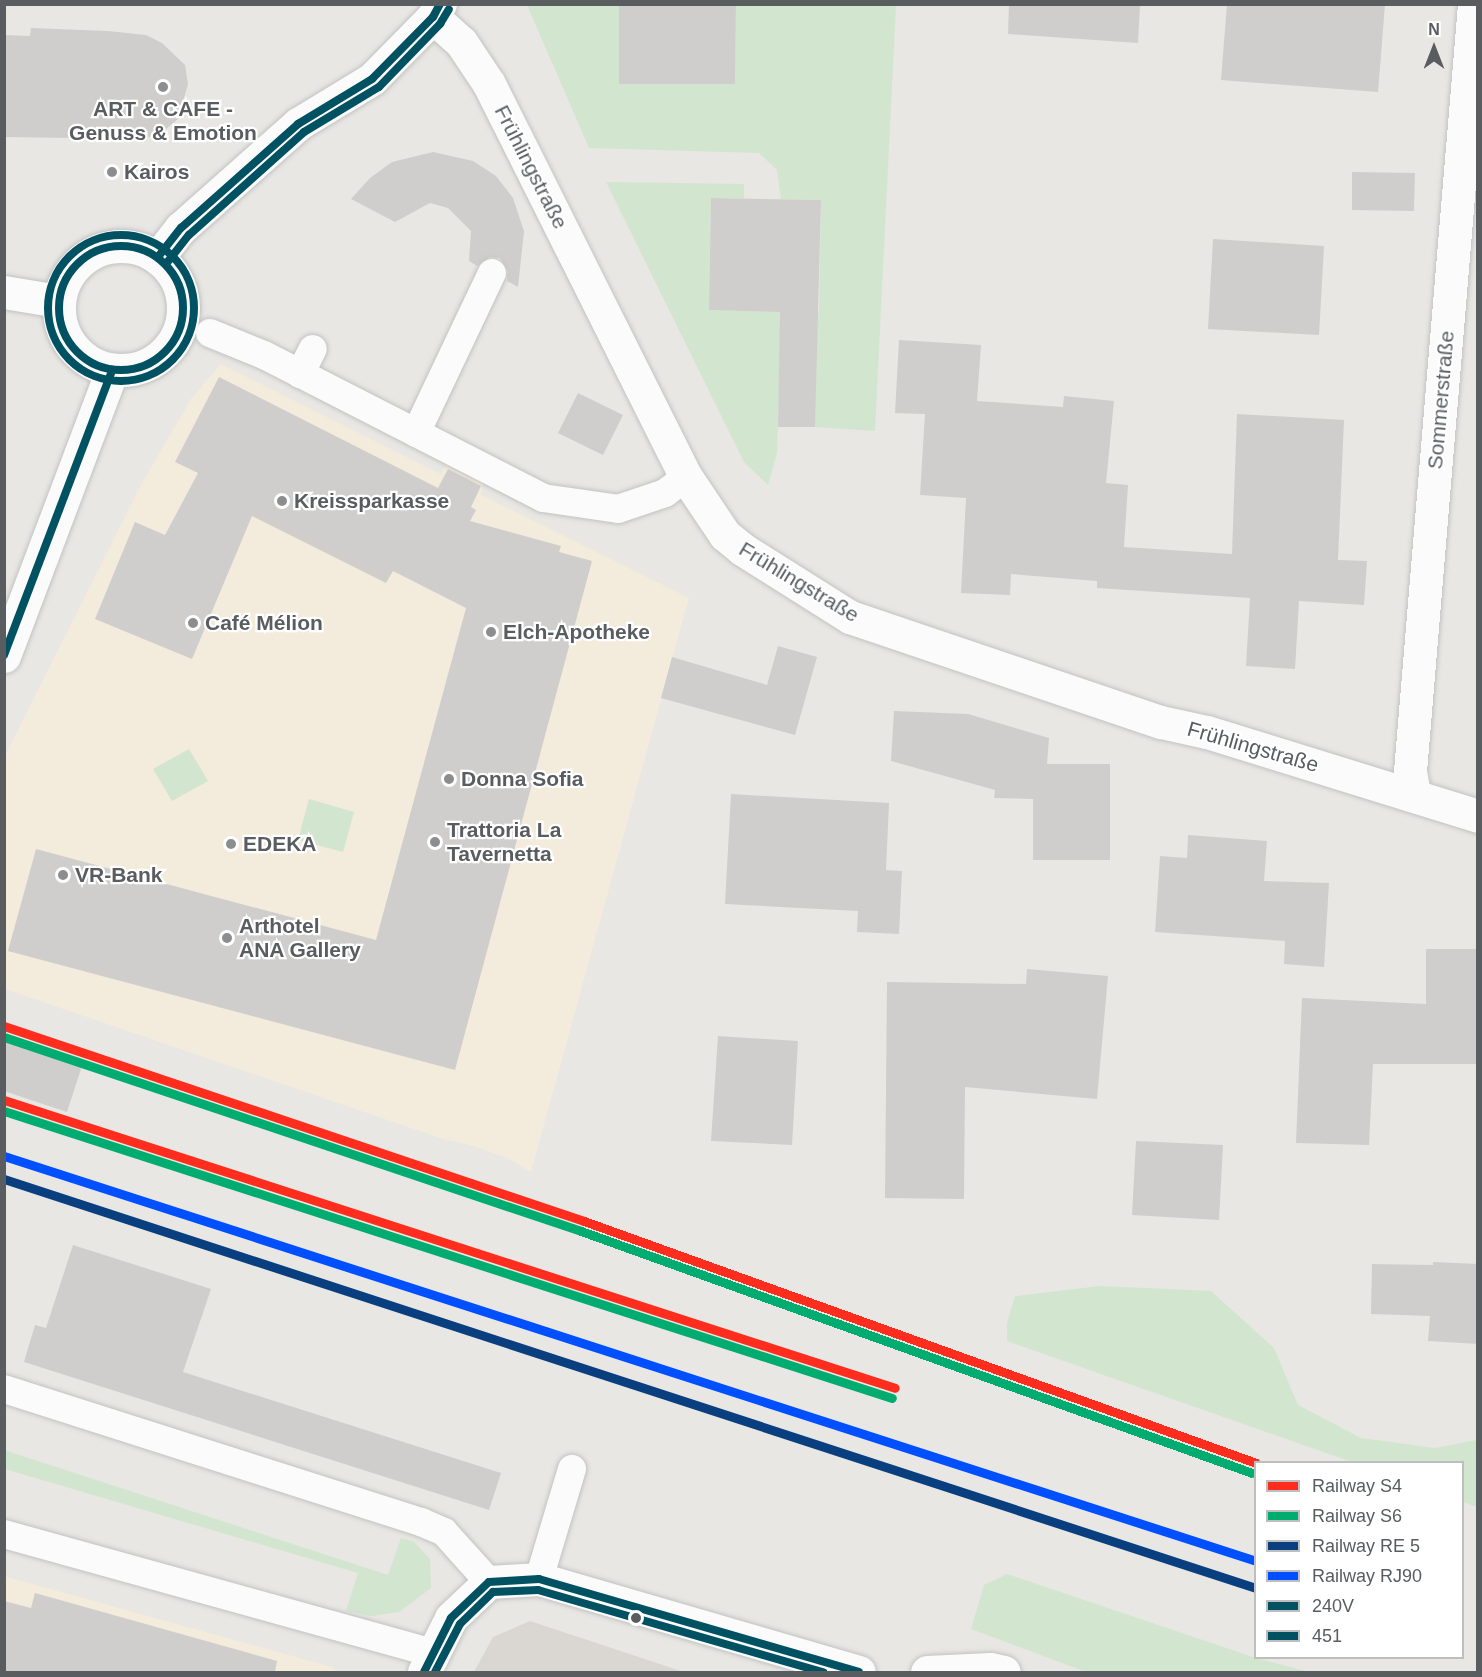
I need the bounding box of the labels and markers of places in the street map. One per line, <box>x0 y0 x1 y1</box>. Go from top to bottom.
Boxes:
marker: ART & CAFE - Genuss & Emotion <box>156 80 170 94</box>
place label: ART & CAFE - Genuss & Emotion <box>69 96 257 146</box>
place label: Kairos <box>124 159 189 185</box>
marker: Kairos <box>105 165 119 179</box>
place label: Kreissparkasse <box>294 488 449 514</box>
marker: Kreissparkasse <box>275 494 289 508</box>
place label: Café Mélion <box>205 610 323 636</box>
marker: Café Mélion <box>186 616 200 630</box>
place label: Elch-Apotheke <box>503 619 650 645</box>
marker: Elch-Apotheke <box>484 625 498 639</box>
place label: Donna Sofia <box>461 766 584 792</box>
marker: Donna Sofia <box>442 772 456 786</box>
place label: Trattoria La Tavernetta <box>447 817 561 867</box>
place label: EDEKA <box>243 831 317 857</box>
marker: Trattoria La Tavernetta <box>428 835 442 849</box>
marker: EDEKA <box>224 837 238 851</box>
place label: VR-Bank <box>75 862 163 888</box>
marker: VR-Bank <box>56 868 70 882</box>
place label: Arthotel ANA Gallery <box>239 913 362 963</box>
marker: Arthotel ANA Gallery <box>220 931 234 945</box>
unlabelled marker <box>630 1612 642 1624</box>

